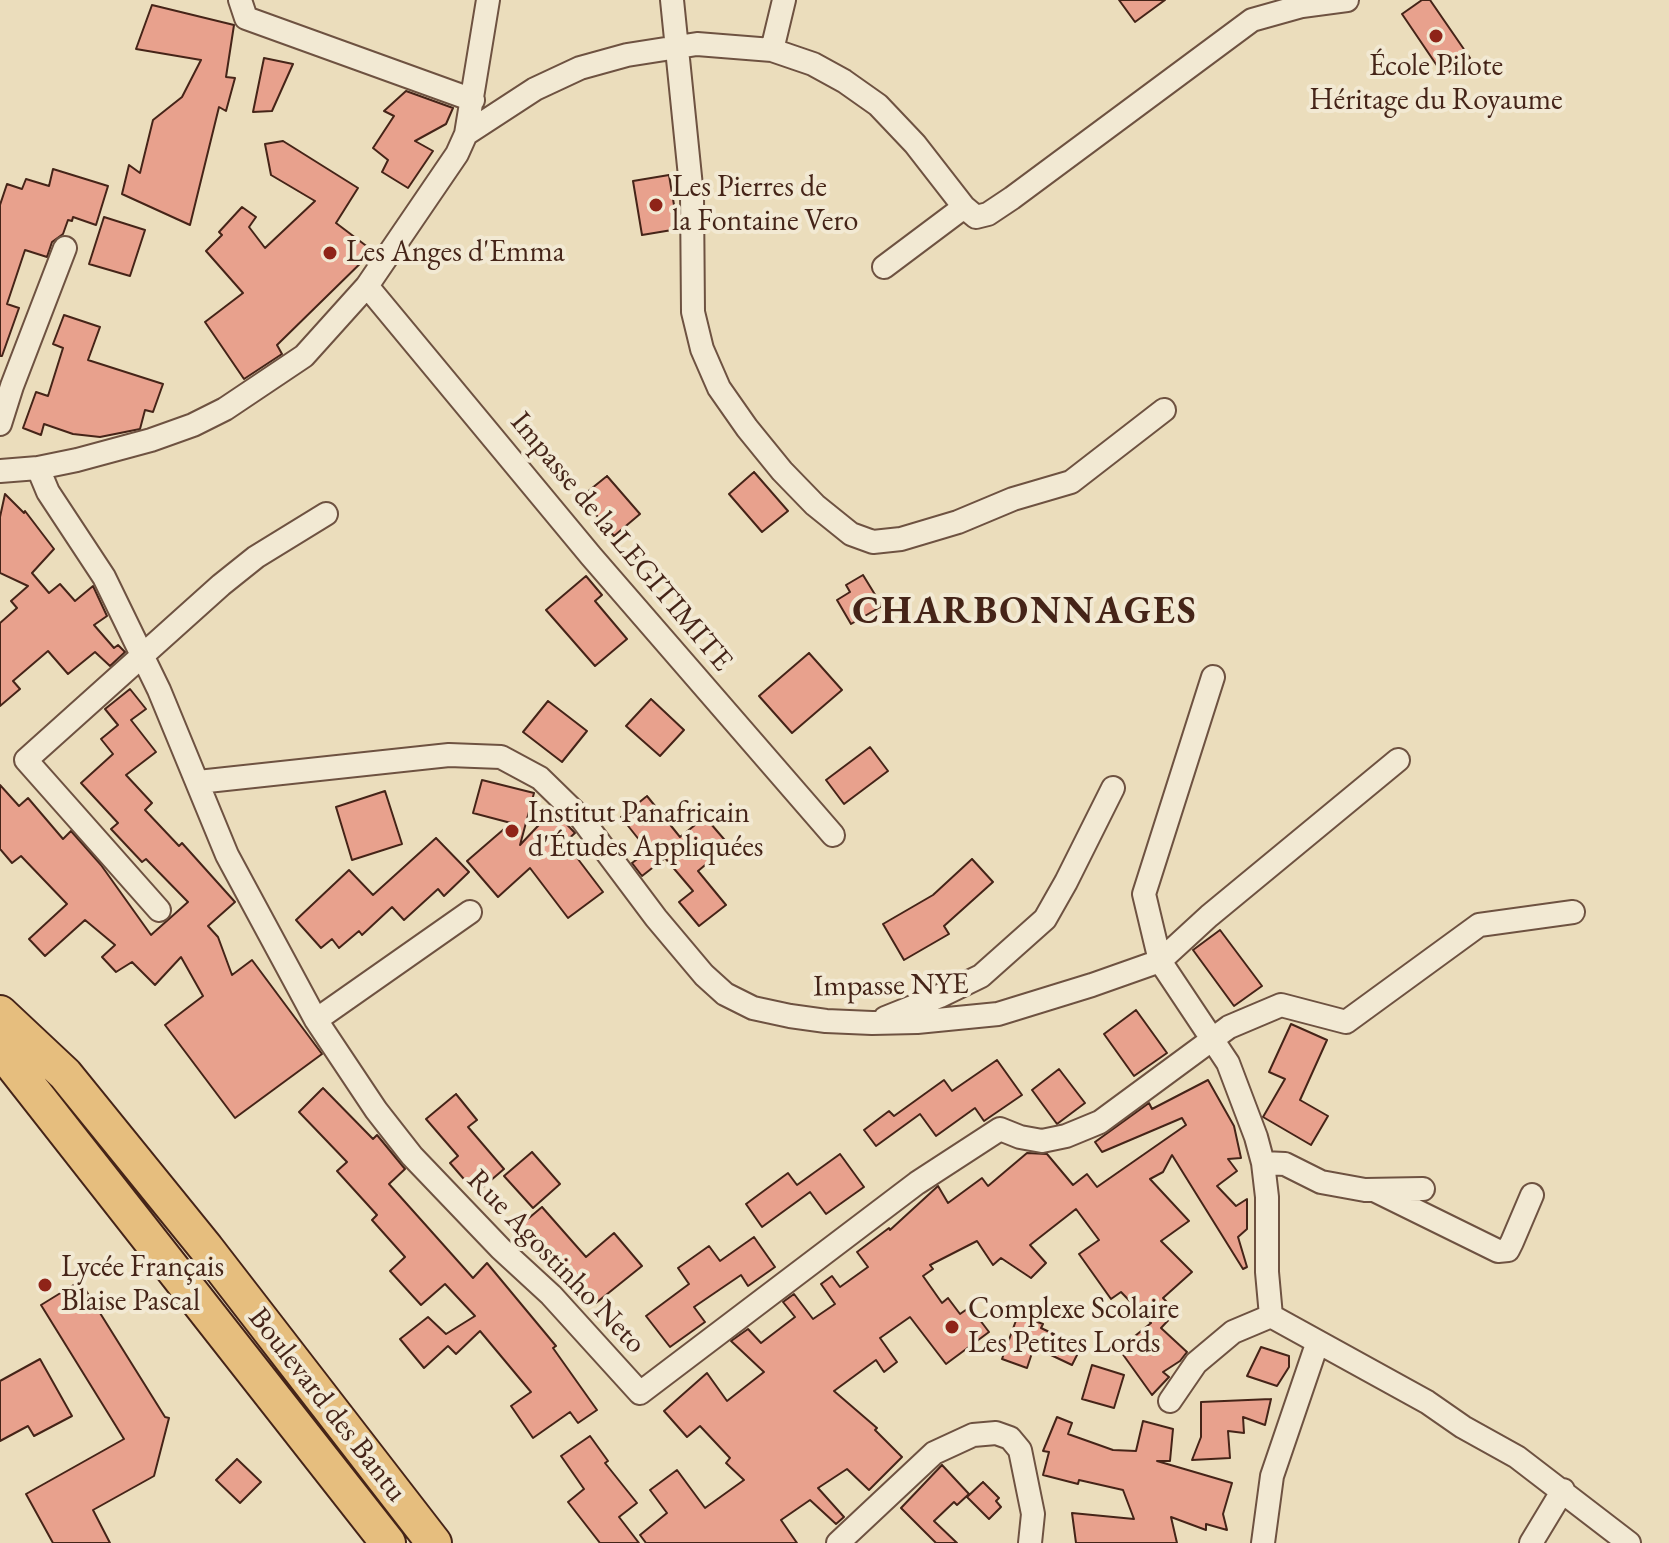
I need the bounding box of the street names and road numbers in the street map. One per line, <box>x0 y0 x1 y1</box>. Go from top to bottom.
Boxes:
street label: Impasse de la LEGITIMITE <box>502 405 740 679</box>
street label: Impasse NYE <box>813 967 969 1005</box>
street label: Rue Agostinho Neto <box>459 1162 653 1362</box>
street label: Boulevard des Bantu <box>240 1301 414 1509</box>

